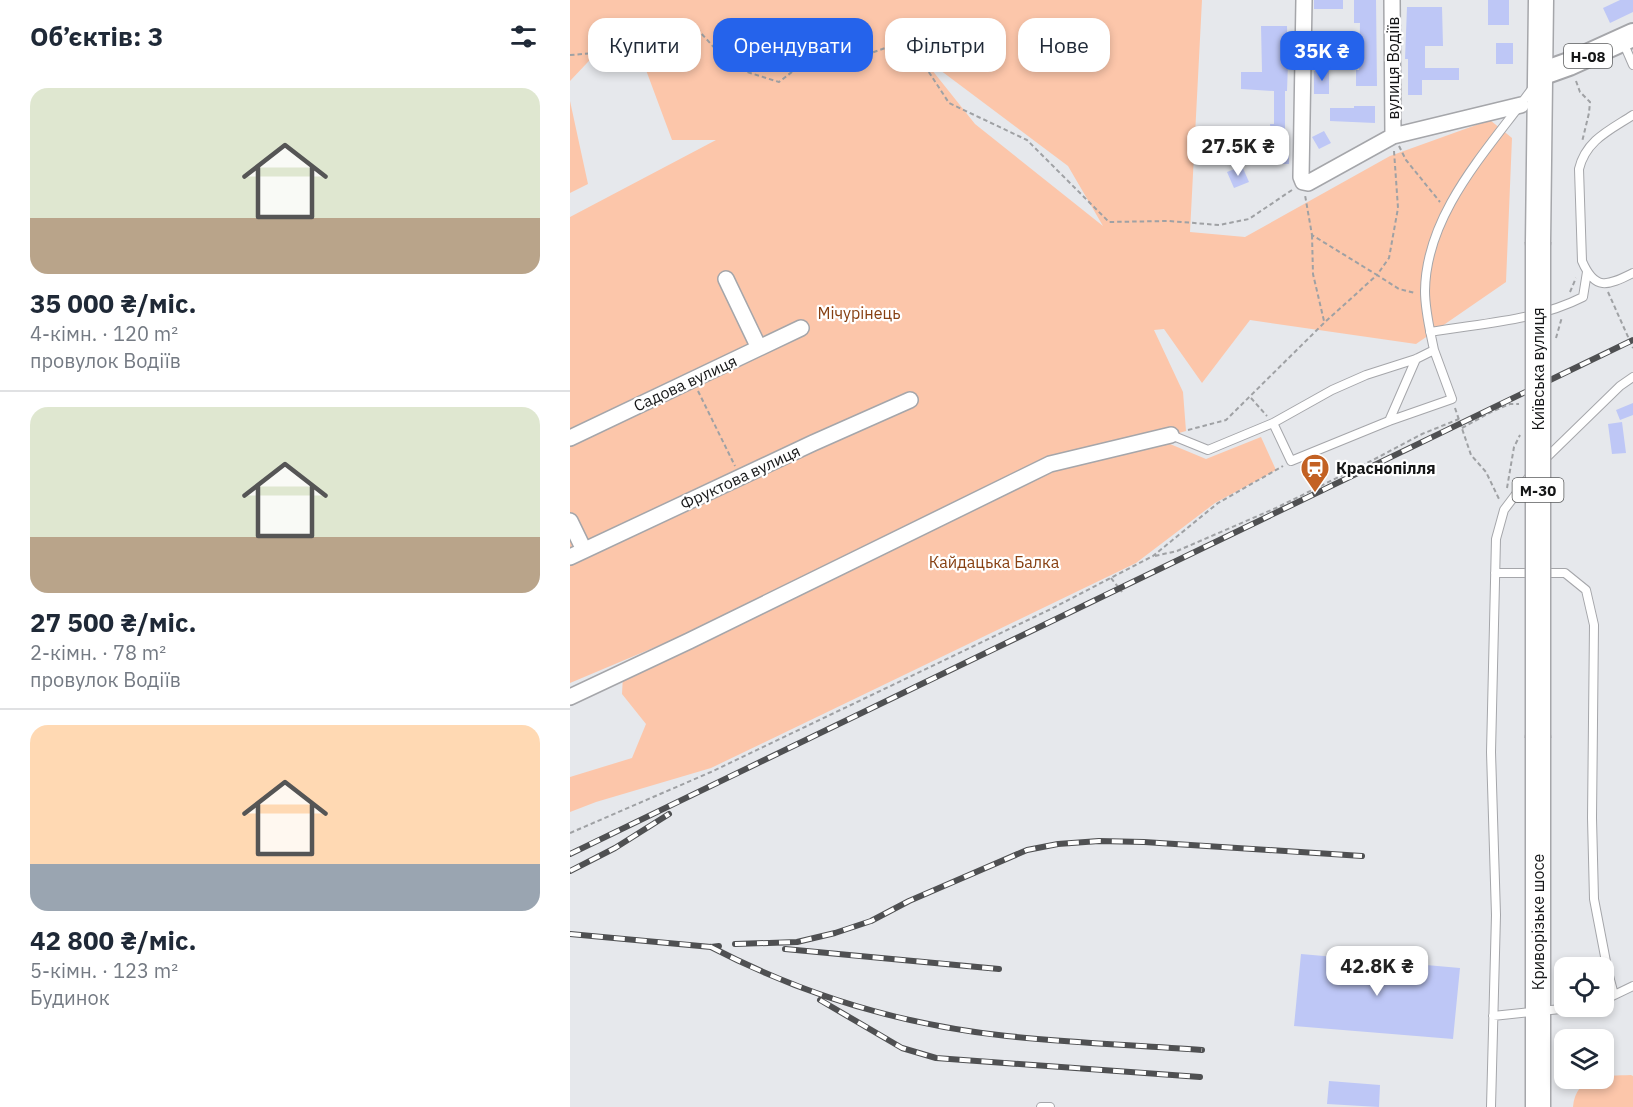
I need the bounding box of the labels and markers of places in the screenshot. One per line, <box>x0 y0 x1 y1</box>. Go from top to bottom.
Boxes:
pin: 35K ₴ <box>1280 31 1364 82</box>
pin: 27.5K ₴ <box>1183 126 1293 177</box>
station icon: Краснопілля <box>1299 452 1331 494</box>
place label: Краснопілля <box>1336 458 1436 478</box>
pin: 42.8K ₴ <box>1322 946 1432 997</box>

